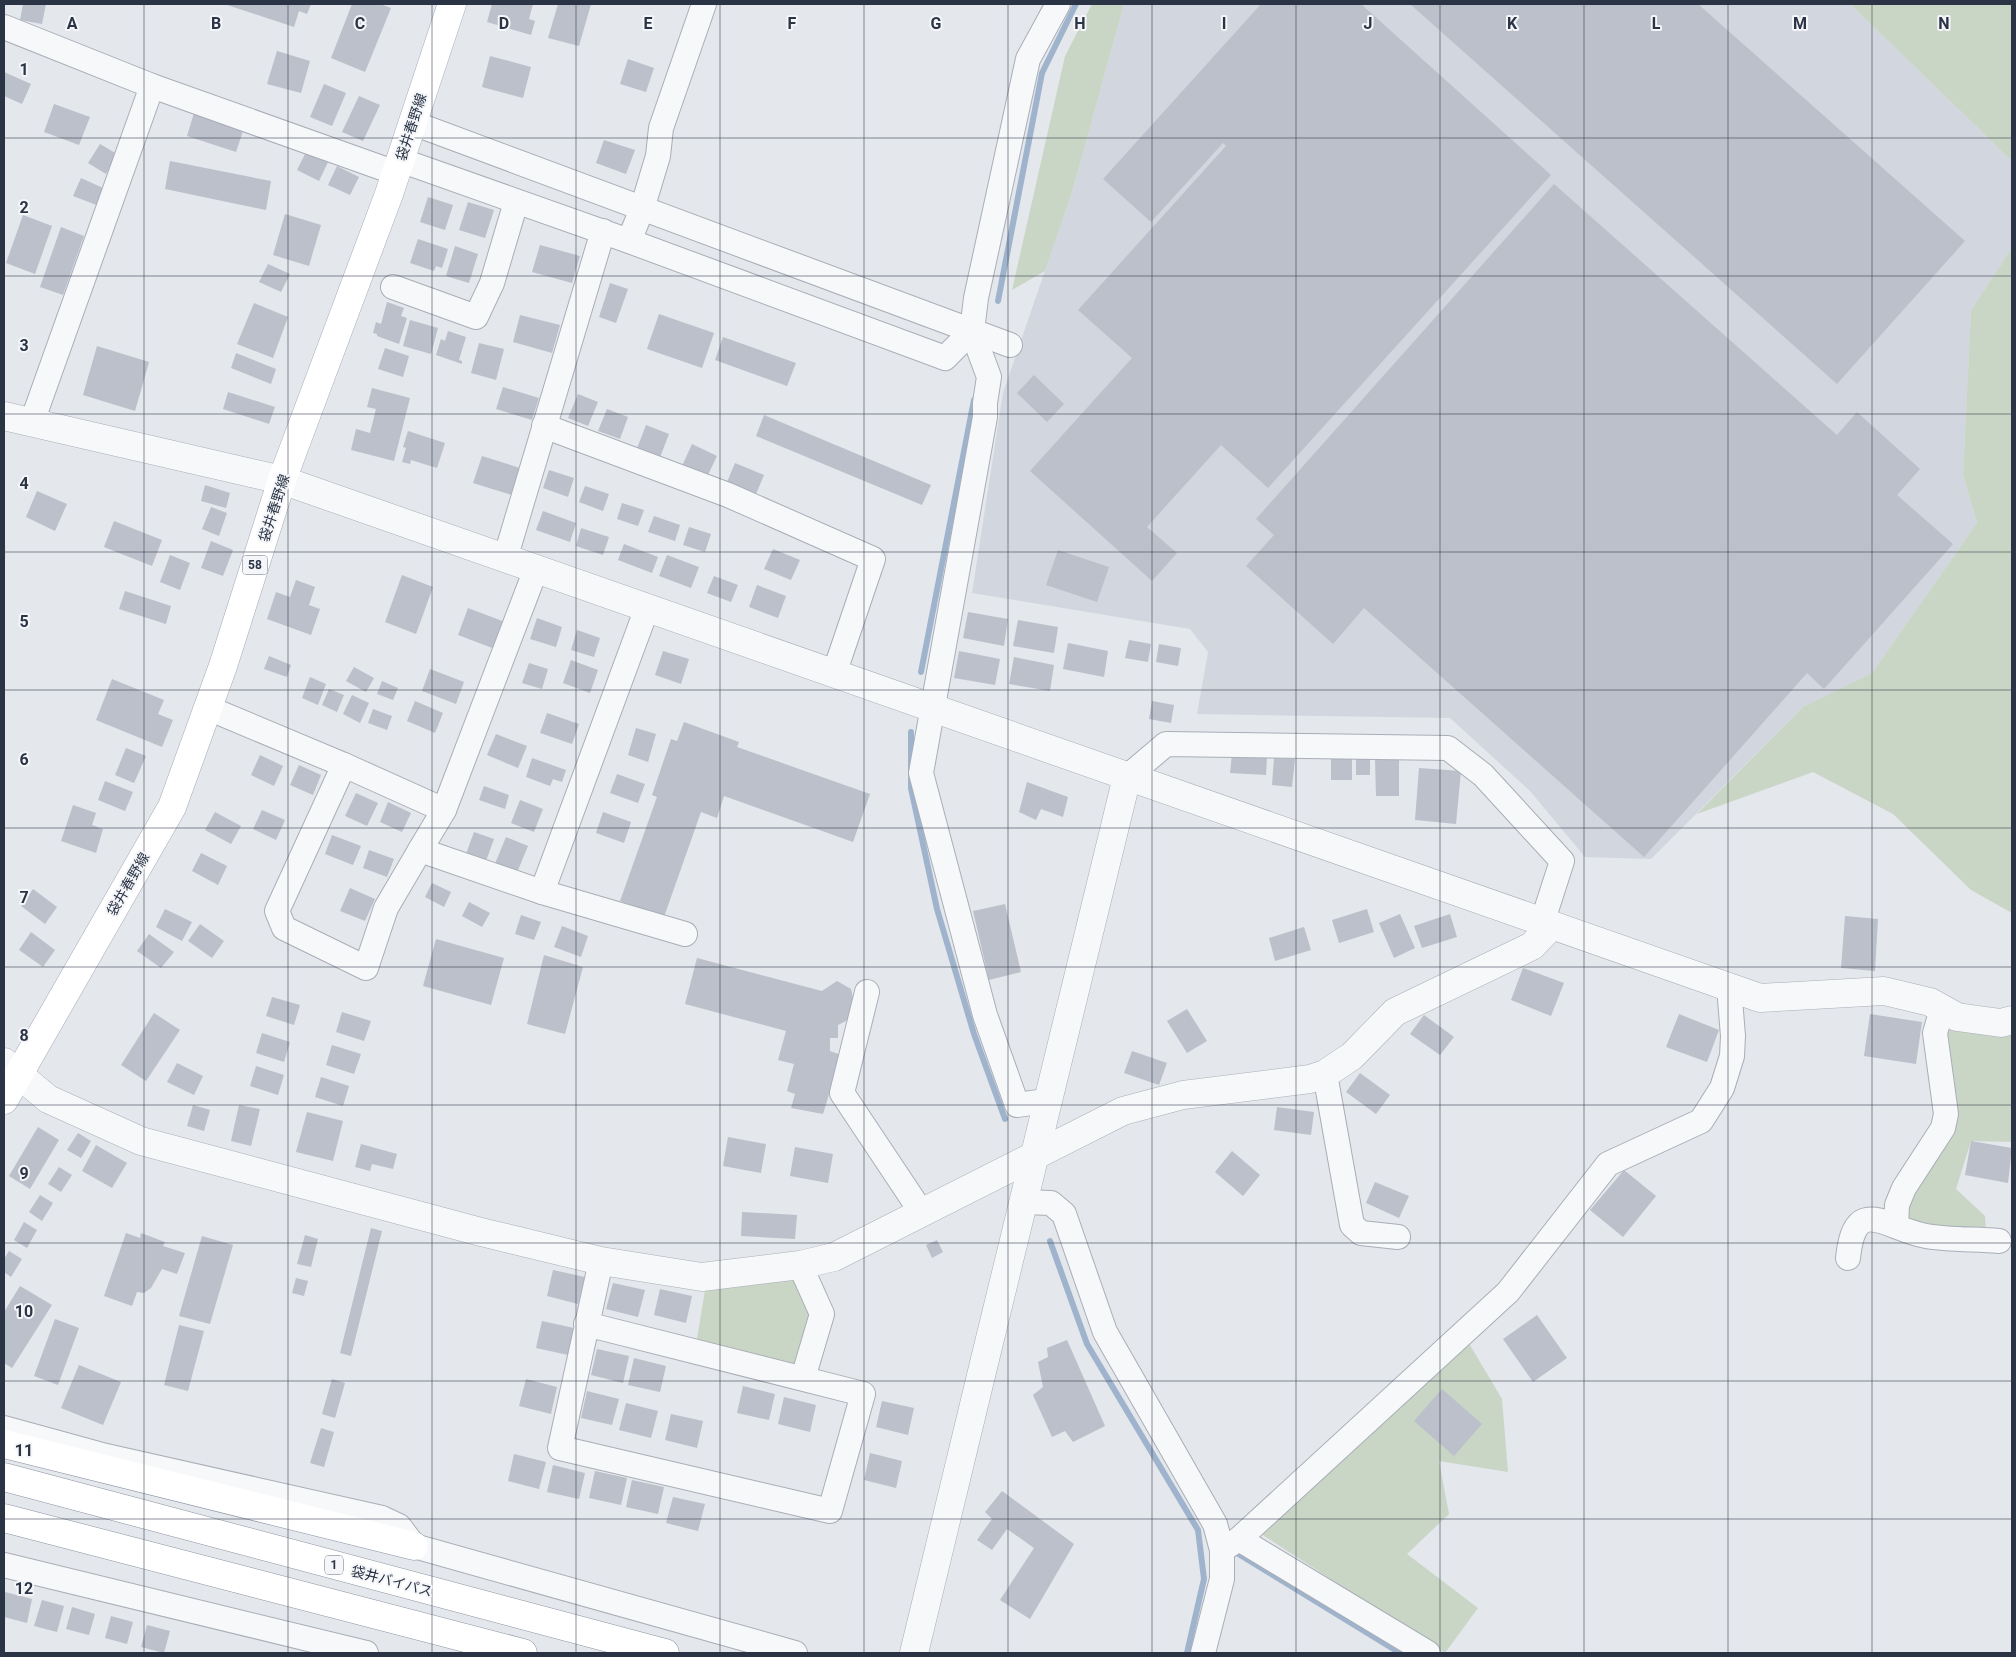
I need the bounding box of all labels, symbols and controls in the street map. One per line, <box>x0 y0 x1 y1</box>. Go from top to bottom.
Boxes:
text: A <box>67 14 78 33</box>
text: B <box>211 14 221 33</box>
text: C <box>355 14 365 33</box>
text: D <box>499 14 509 33</box>
text: E <box>644 14 653 33</box>
text: F <box>788 14 797 33</box>
text: G <box>931 14 942 33</box>
text: H <box>1074 14 1086 33</box>
text: I <box>1222 14 1226 33</box>
text: J <box>1364 14 1372 33</box>
text: K <box>1507 14 1518 33</box>
text: L <box>1652 14 1661 33</box>
text: M <box>1793 14 1807 33</box>
text: N <box>1938 14 1950 33</box>
text: 1 <box>19 60 29 79</box>
street label: 袋井春野線 <box>393 91 429 163</box>
text: 2 <box>19 198 29 217</box>
text: 3 <box>19 336 29 355</box>
street label: 袋井春野線 <box>256 472 292 544</box>
text: 4 <box>19 474 29 493</box>
road number: 58 <box>242 556 268 574</box>
text: 5 <box>19 612 29 631</box>
text: 6 <box>19 750 29 769</box>
street label: 袋井春野線 <box>104 850 152 918</box>
text: 7 <box>19 888 29 907</box>
text: 8 <box>19 1026 29 1045</box>
text: 9 <box>19 1164 29 1183</box>
text: 10 <box>15 1302 33 1321</box>
text: 11 <box>15 1441 33 1460</box>
road number: 1 <box>325 1556 343 1574</box>
street label: 袋井バイパス <box>349 1562 435 1600</box>
text: 12 <box>15 1579 33 1598</box>

